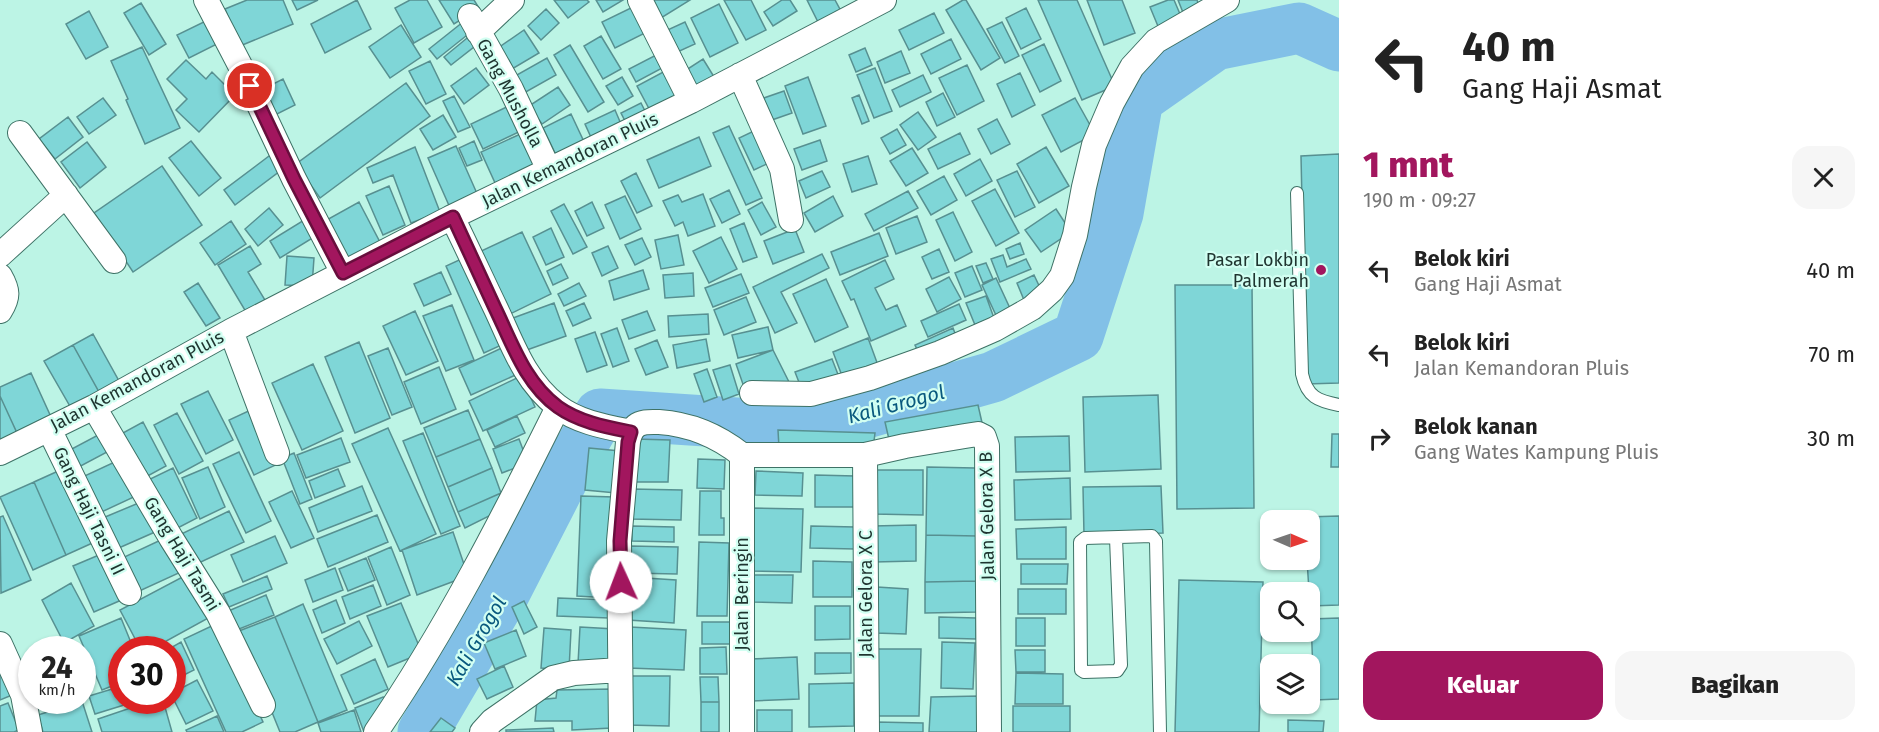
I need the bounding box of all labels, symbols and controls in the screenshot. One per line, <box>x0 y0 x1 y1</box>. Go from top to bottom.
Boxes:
text: 40 m <box>1462 22 1556 72</box>
icon: left <box>1363 24 1441 102</box>
street label: Gang Musholla <box>472 35 548 151</box>
pin <box>224 60 275 111</box>
icon: arrive <box>233 69 266 102</box>
text: Gang Haji Asmat <box>1462 73 1662 105</box>
street label: Jalan Kemandoran Pluis <box>478 108 662 212</box>
text: 1 mnt <box>1363 143 1453 187</box>
button: close <box>1792 146 1855 209</box>
text: 190 m · 09:27 <box>1363 188 1476 212</box>
text: Belok kiri <box>1414 245 1510 272</box>
place label: Pasar Lokbin Palmerah <box>1206 249 1309 292</box>
icon: left <box>1363 254 1396 287</box>
text: 40 m <box>1806 257 1855 284</box>
marker: Pasar Lokbin Palmerah <box>1314 263 1328 277</box>
text: Gang Haji Asmat <box>1414 272 1562 296</box>
street label: Jalan Kemandoran Pluis <box>46 326 228 436</box>
text: Belok kiri <box>1414 329 1510 356</box>
icon: left <box>1363 338 1396 371</box>
text: 70 m <box>1809 341 1855 368</box>
text: Jalan Kemandoran Pluis <box>1414 356 1629 380</box>
water label: Kali Grogol <box>845 380 947 428</box>
text: Belok kanan <box>1414 413 1538 440</box>
icon: right <box>1363 422 1396 455</box>
text: 30 m <box>1807 425 1855 452</box>
text: Gang Wates Kampung Pluis <box>1414 440 1659 464</box>
street label: Gang Haji Tasni II <box>48 443 130 579</box>
street label: Jalan Gelora X B <box>975 451 999 580</box>
street label: Gang Haji Tasmi <box>139 493 225 615</box>
north arrow <box>1260 510 1320 570</box>
map controls <box>1260 510 1320 714</box>
street label: Jalan Gelora X C <box>855 530 877 658</box>
street label: Jalan Beringin <box>731 537 753 651</box>
position arrow <box>589 550 653 614</box>
button: search <box>1260 582 1320 642</box>
water label: Kali Grogol <box>441 592 511 690</box>
speed limit sign: 30 <box>108 636 186 714</box>
text: 24 <box>41 650 73 686</box>
button: Keluar <box>1363 651 1603 720</box>
button: Bagikan <box>1615 651 1855 720</box>
button: layers <box>1260 654 1320 714</box>
text: km/h <box>38 681 76 699</box>

